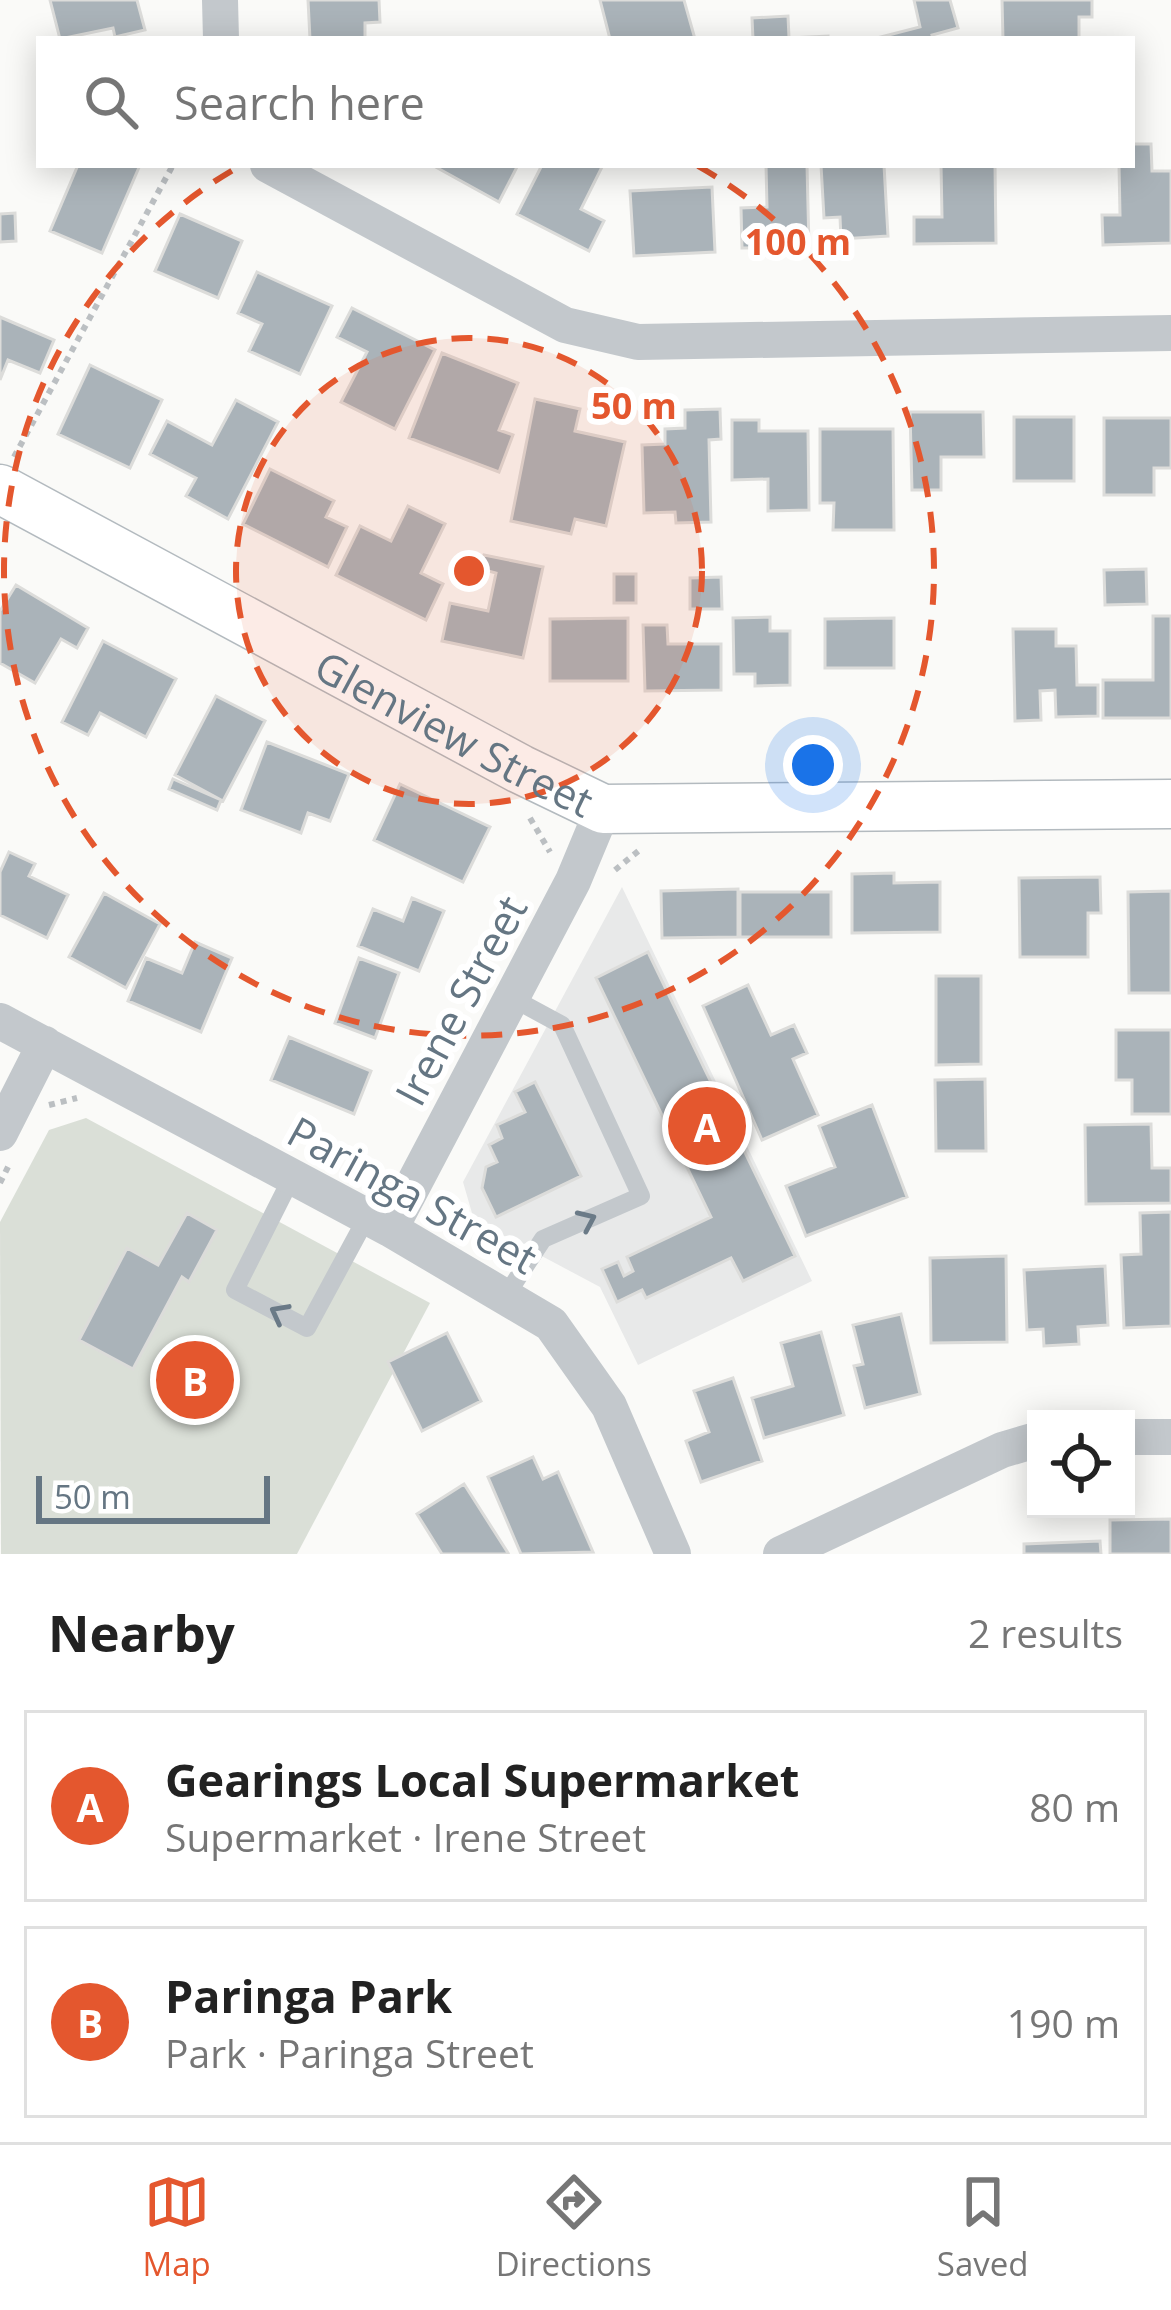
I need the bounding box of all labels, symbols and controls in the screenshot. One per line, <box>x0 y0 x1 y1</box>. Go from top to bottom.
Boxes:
search box <box>36 36 1135 168</box>
icon: search <box>78 69 144 135</box>
text: Search here <box>174 72 425 133</box>
text: 100 m <box>745 217 851 266</box>
text: 50 m <box>591 381 677 430</box>
centre of rings <box>448 550 490 592</box>
street label: Glenview Street <box>306 636 603 829</box>
your location <box>783 735 843 795</box>
street label: Irene Street <box>381 885 539 1115</box>
pin: A <box>668 1081 746 1171</box>
street label: Paringa Street <box>278 1102 548 1286</box>
one-way arrow <box>575 1210 596 1234</box>
one-way arrow <box>270 1304 291 1327</box>
pin: B <box>156 1335 234 1425</box>
map controls <box>1027 1410 1135 1518</box>
button: locate <box>1027 1410 1135 1518</box>
scale bar <box>36 1470 270 1523</box>
text: 50 m <box>54 1474 131 1519</box>
text: Nearby <box>48 1597 235 1667</box>
text: 2 results <box>968 1606 1123 1659</box>
text: Gearings Local Supermarket <box>165 1749 799 1810</box>
text: A <box>77 1780 103 1833</box>
text: 80 m <box>1029 1780 1120 1833</box>
text: Supermarket · Irene Street <box>165 1810 646 1863</box>
text: Paringa Park <box>165 1965 452 2026</box>
text: B <box>77 1996 103 2049</box>
text: 190 m <box>1007 1996 1120 2049</box>
text: Park · Paringa Street <box>165 2026 534 2079</box>
tab: Map <box>143 2169 211 2286</box>
tab: Directions <box>496 2169 652 2286</box>
tab: Saved <box>937 2169 1028 2286</box>

